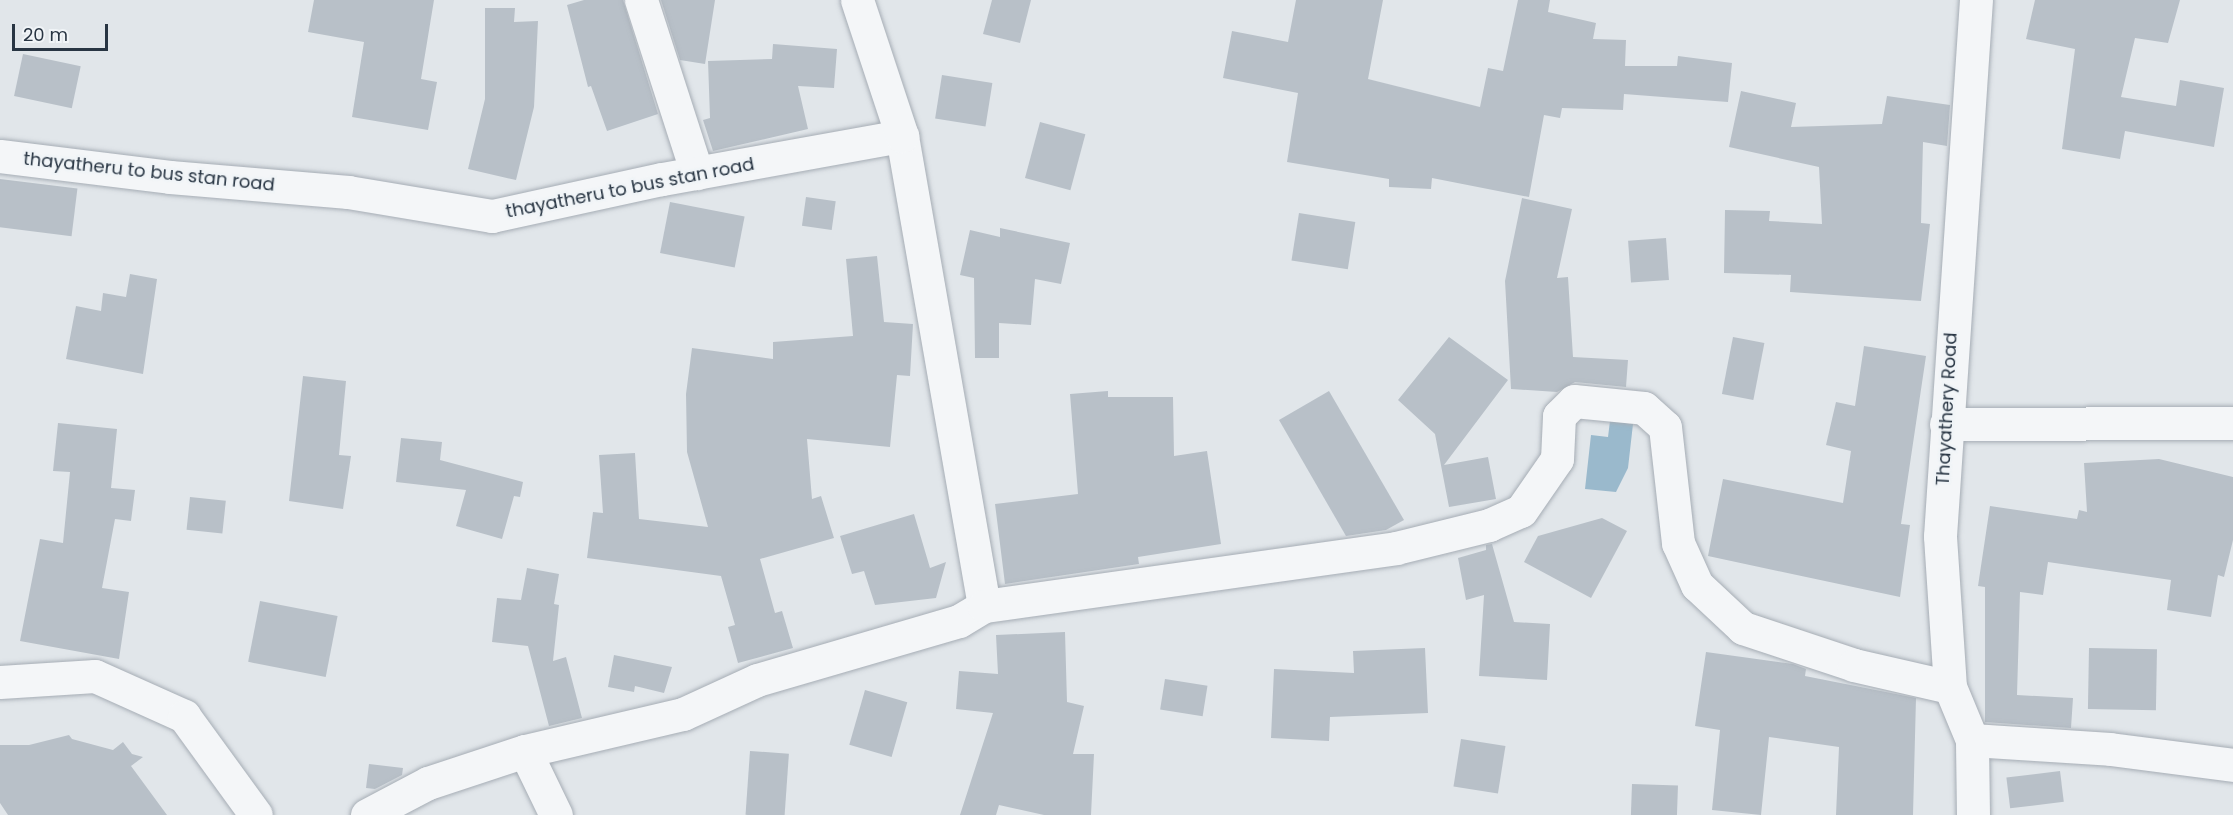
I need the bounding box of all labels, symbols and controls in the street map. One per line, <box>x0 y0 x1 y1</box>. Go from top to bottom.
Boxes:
scale bar <box>15 12 111 50</box>
text: 20 m <box>23 22 68 47</box>
street label: thayatheru to bus stan road <box>22 148 276 196</box>
street label: thayatheru to bus stan road <box>504 153 756 223</box>
street label: Thayathery Road <box>1932 332 1962 486</box>

